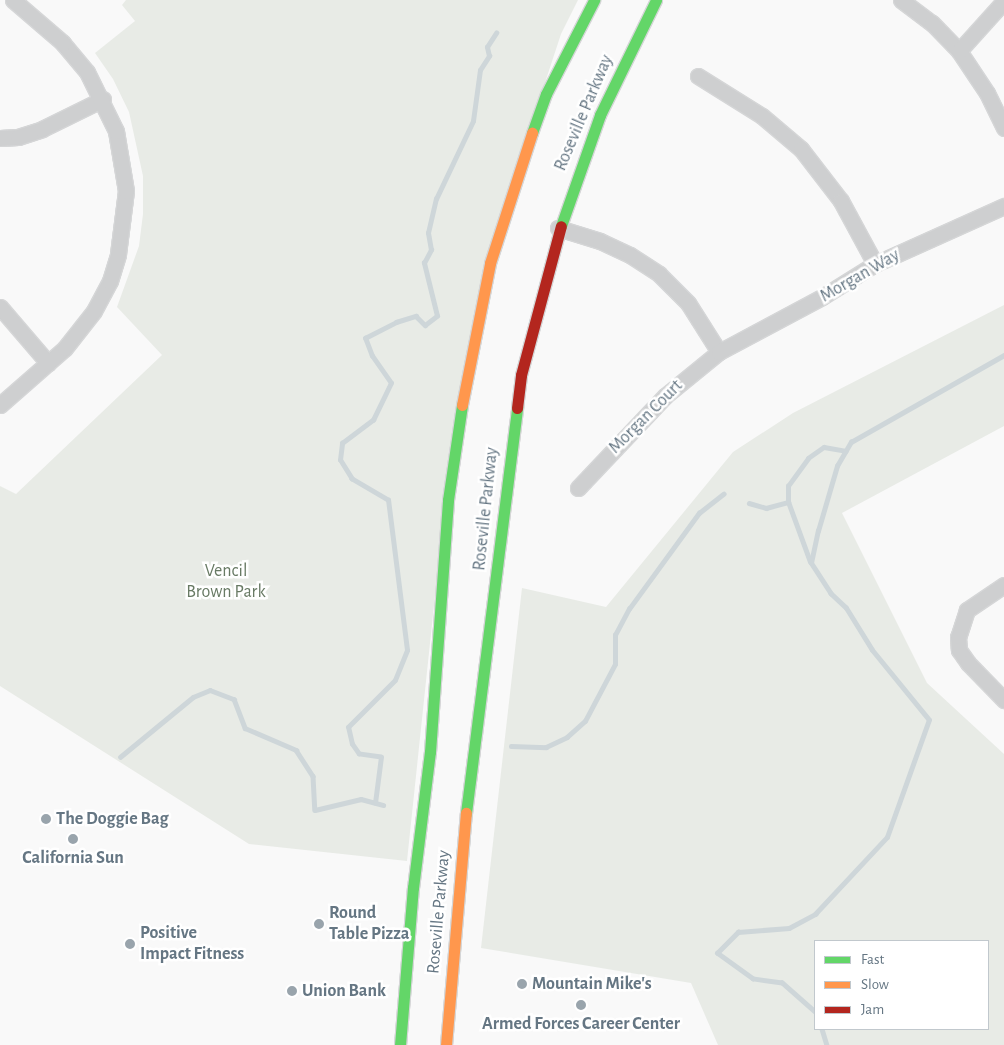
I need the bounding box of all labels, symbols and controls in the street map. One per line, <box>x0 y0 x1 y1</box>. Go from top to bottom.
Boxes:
street label: Roseville Parkway <box>550 52 618 174</box>
street label: Morgan Way <box>816 245 904 307</box>
street label: Morgan Court <box>605 376 687 458</box>
street label: Roseville Parkway <box>469 446 503 572</box>
park label: Vencil Brown Park <box>186 561 266 604</box>
place label: The Doggie Bag <box>56 808 169 830</box>
marker: The Doggie Bag <box>40 813 52 825</box>
marker: California Sun <box>67 833 79 845</box>
place label: California Sun <box>22 847 124 869</box>
street label: Roseville Parkway <box>423 849 455 975</box>
place label: Round Table Pizza <box>329 903 410 946</box>
marker: Round Table Pizza <box>313 918 325 930</box>
place label: Positive Impact Fitness <box>140 923 244 966</box>
marker: Positive Impact Fitness <box>124 938 136 950</box>
legend <box>814 940 989 1030</box>
text: Fast <box>861 952 884 967</box>
place label: Mountain Mike's <box>532 973 652 995</box>
text: Slow <box>861 977 889 992</box>
marker: Mountain Mike's <box>516 978 528 990</box>
place label: Union Bank <box>302 980 386 1002</box>
marker: Union Bank <box>286 985 298 997</box>
marker: Armed Forces Career Center <box>575 999 587 1011</box>
text: Jam <box>861 1002 884 1017</box>
place label: Armed Forces Career Center <box>482 1013 680 1035</box>

